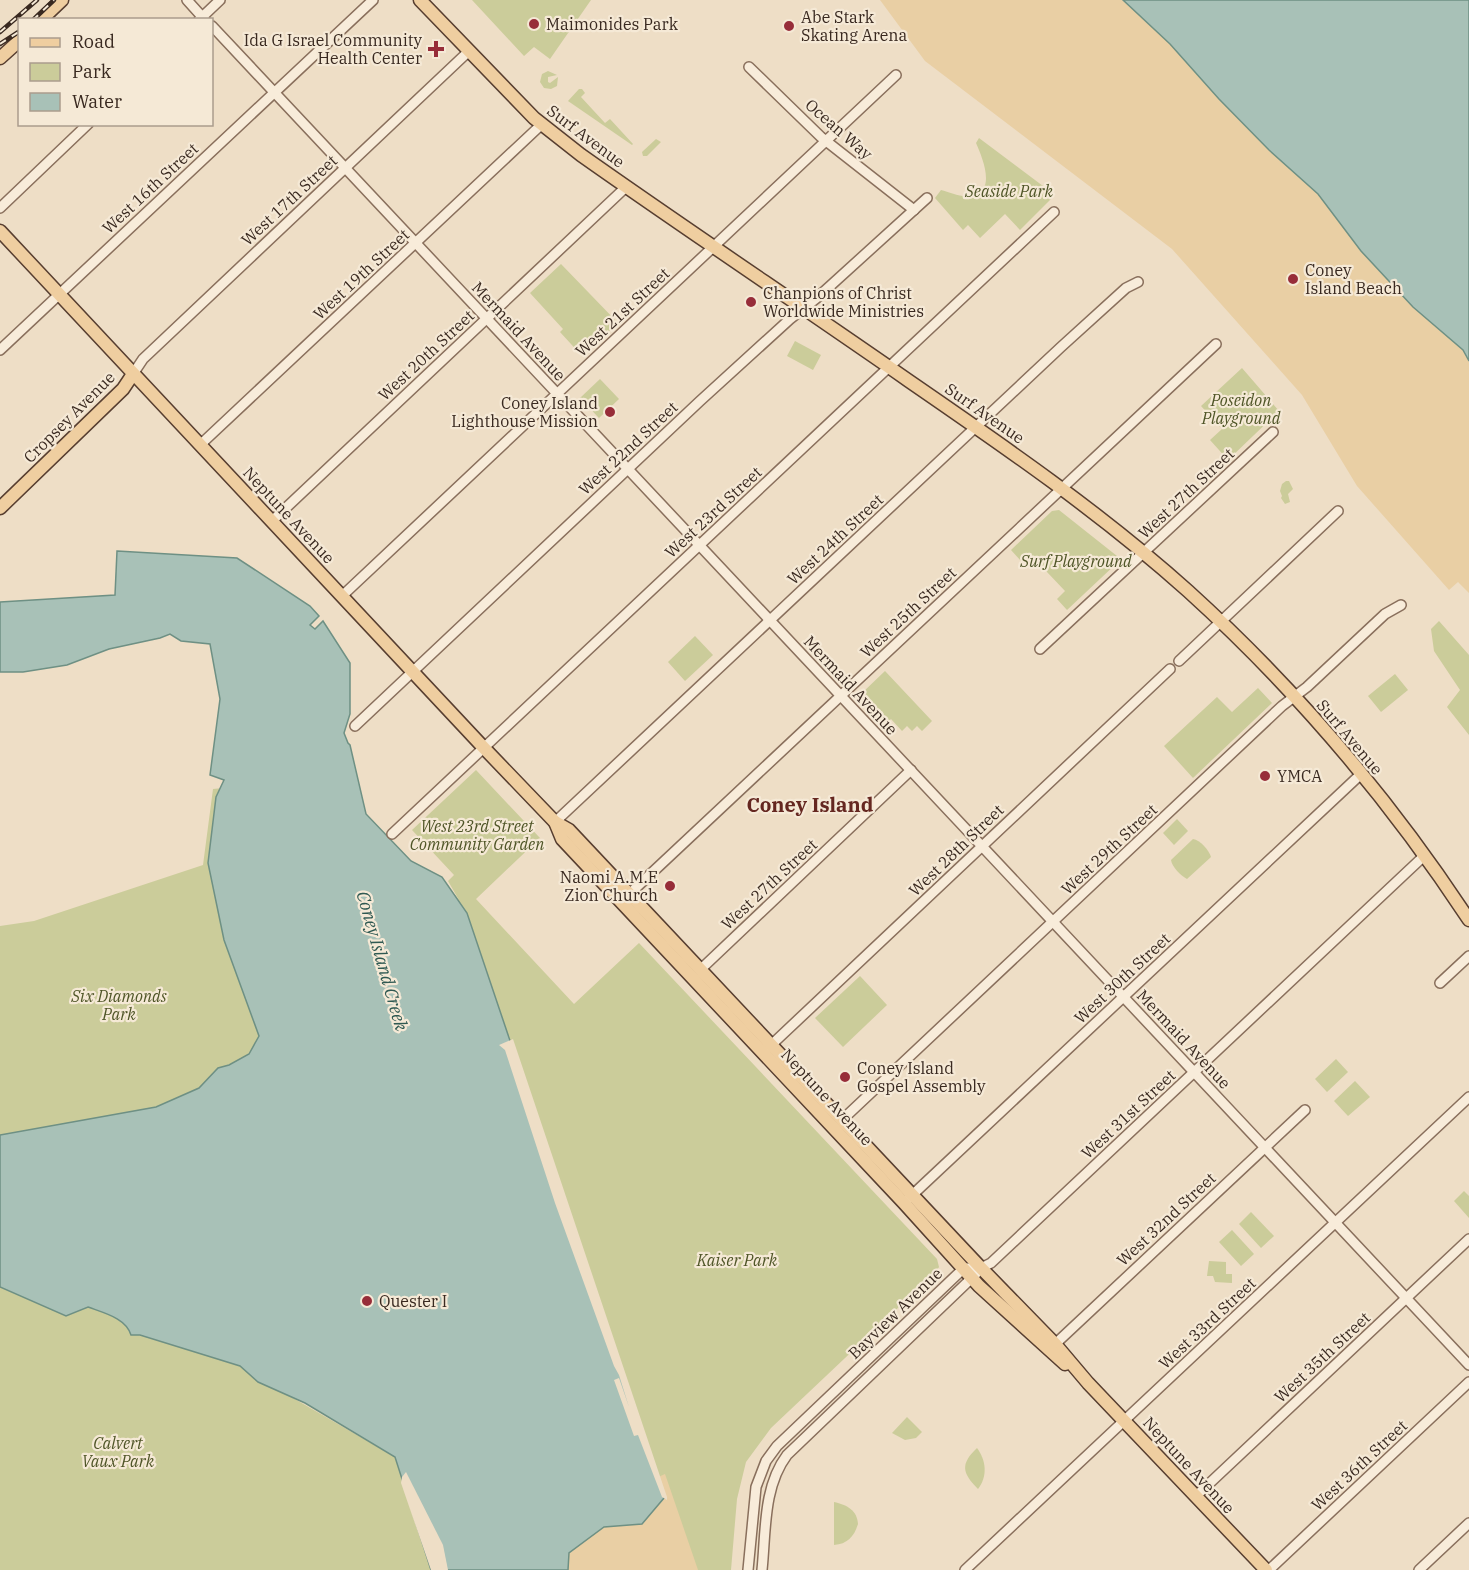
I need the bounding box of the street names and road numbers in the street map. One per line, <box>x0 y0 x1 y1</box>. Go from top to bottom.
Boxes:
street label: Ocean Way <box>801 94 877 164</box>
street label: Surf Avenue <box>543 100 629 172</box>
street label: West 16th Street <box>98 138 202 238</box>
street label: West 17th Street <box>237 150 341 250</box>
street label: West 19th Street <box>309 224 413 324</box>
street label: West 21st Street <box>571 263 674 361</box>
street label: Mermaid Avenue <box>468 277 570 385</box>
street label: West 20th Street <box>374 305 478 405</box>
street label: Cropsey Avenue <box>19 367 119 467</box>
street label: Surf Avenue <box>942 378 1028 448</box>
street label: West 22nd Street <box>574 397 682 499</box>
street label: West 27th Street <box>1134 443 1238 543</box>
street label: Neptune Avenue <box>239 462 339 568</box>
street label: West 23rd Street <box>660 462 766 562</box>
street label: West 24th Street <box>783 489 887 589</box>
street label: West 25th Street <box>856 562 960 662</box>
street label: Mermaid Avenue <box>800 631 902 739</box>
street label: Surf Avenue <box>1313 695 1387 779</box>
street label: West 29th Street <box>1057 799 1161 899</box>
street label: West 28th Street <box>904 800 1008 900</box>
street label: West 27th Street <box>717 834 821 934</box>
street label: West 30th Street <box>1070 928 1174 1028</box>
street label: Mermaid Avenue <box>1133 985 1235 1093</box>
street label: Neptune Avenue <box>777 1044 877 1150</box>
street label: West 31st Street <box>1077 1065 1180 1163</box>
street label: West 32nd Street <box>1112 1168 1220 1270</box>
street label: Bayview Avenue <box>844 1263 946 1363</box>
street label: West 33rd Street <box>1154 1273 1260 1373</box>
street label: West 35th Street <box>1270 1307 1374 1407</box>
street label: Neptune Avenue <box>1139 1412 1239 1518</box>
street label: West 36th Street <box>1307 1415 1411 1515</box>

